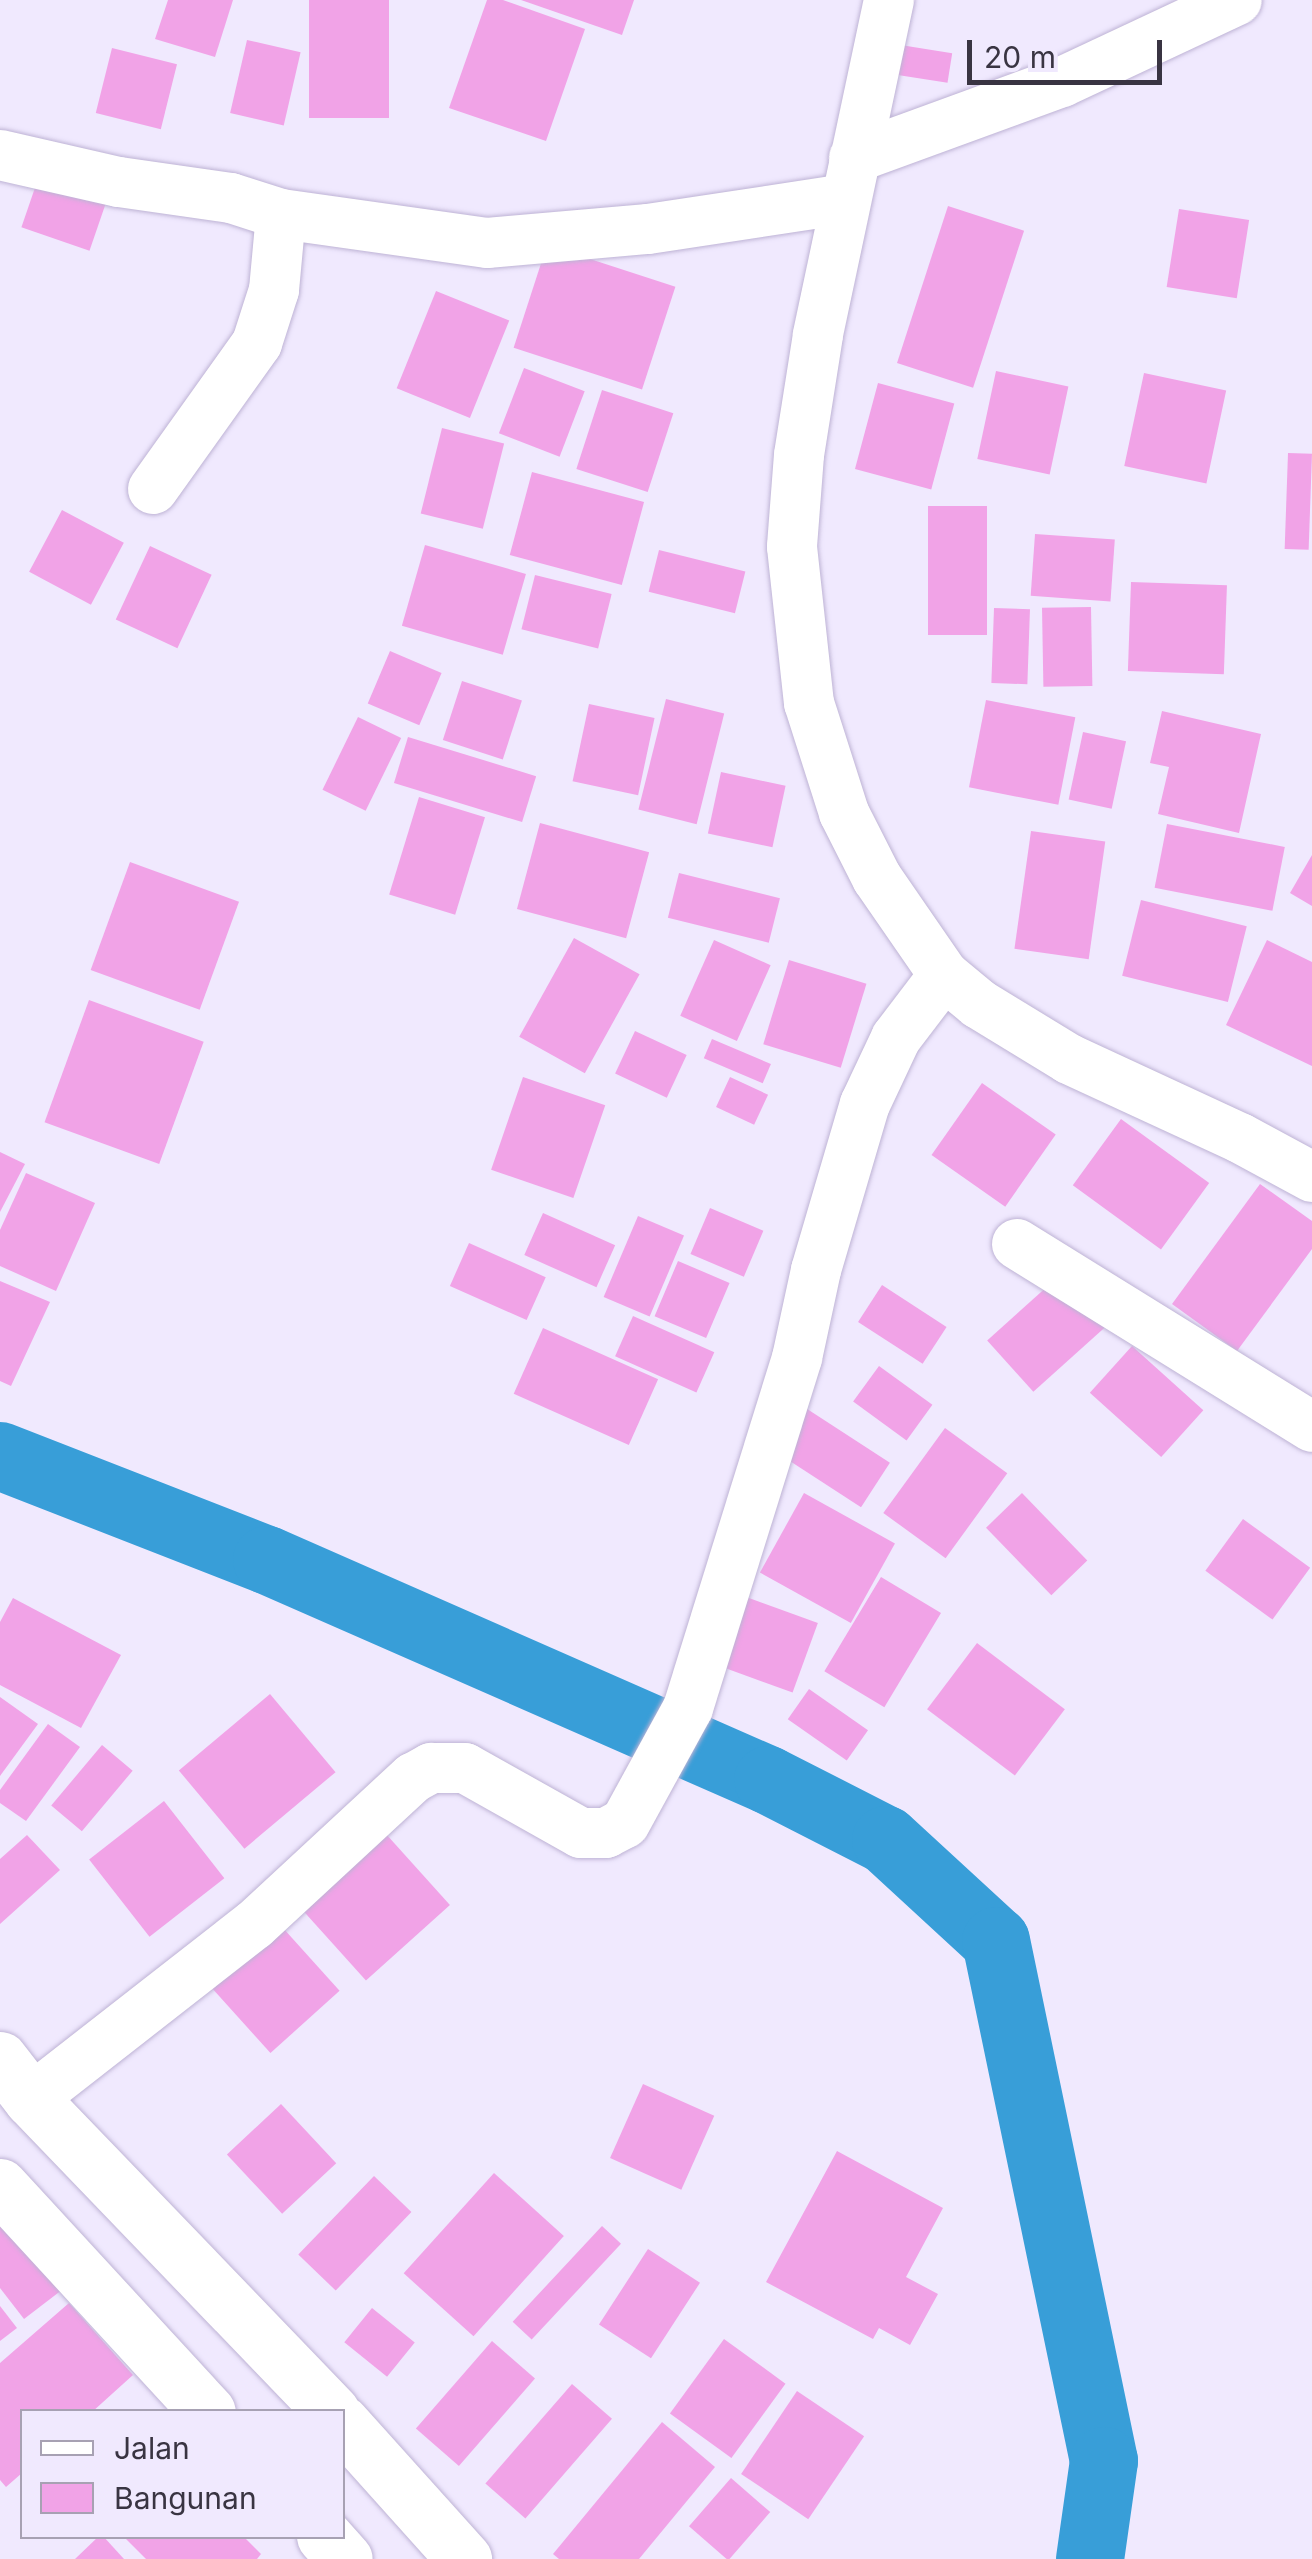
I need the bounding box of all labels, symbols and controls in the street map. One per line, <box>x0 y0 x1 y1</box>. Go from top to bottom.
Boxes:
scale bar <box>972 20 1167 82</box>
text: 20 m <box>984 39 1056 75</box>
legend <box>20 2409 345 2539</box>
text: Jalan <box>114 2430 190 2466</box>
text: Bangunan <box>114 2480 257 2516</box>

